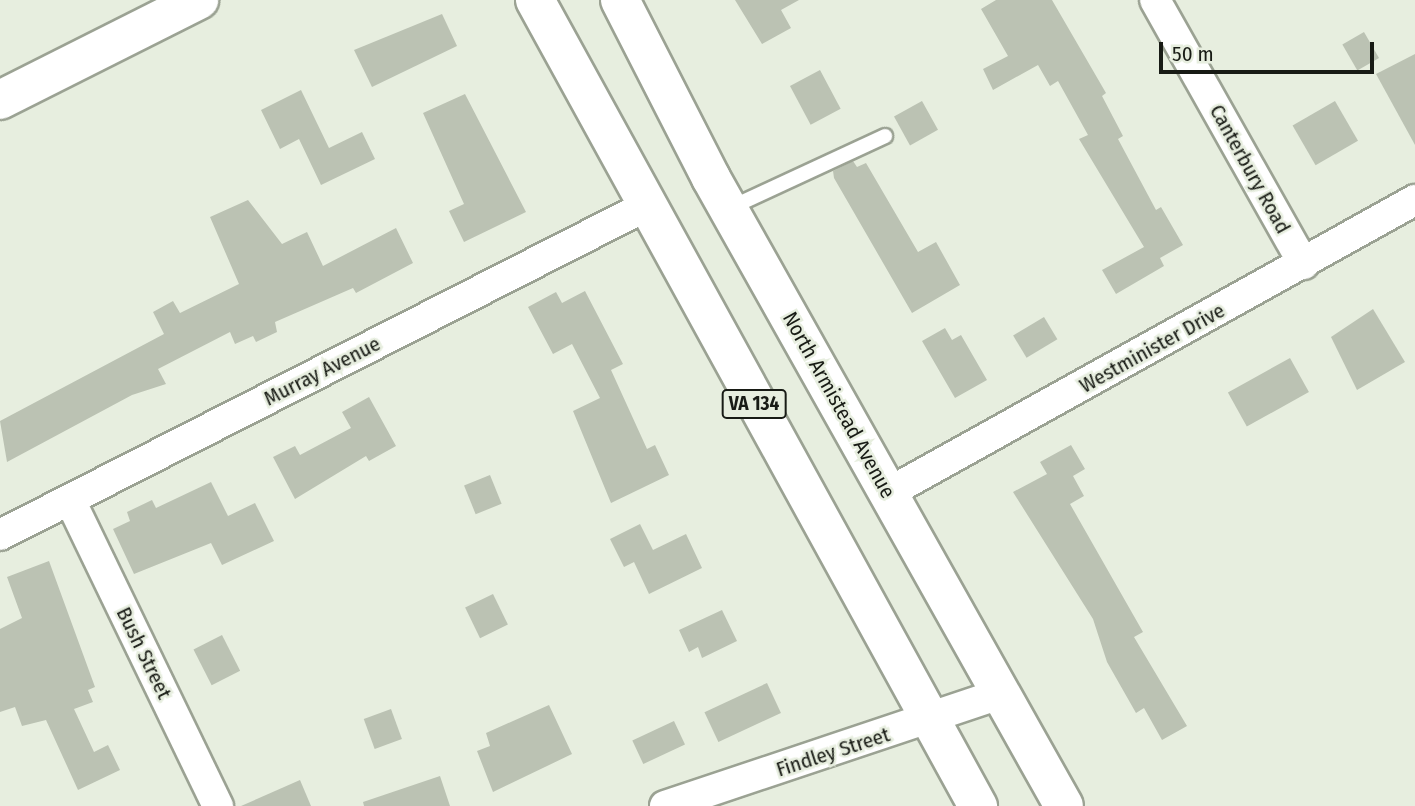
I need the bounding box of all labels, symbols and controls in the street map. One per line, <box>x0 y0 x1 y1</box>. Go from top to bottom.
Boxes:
scale bar <box>1163 28 1378 72</box>
text: 50 m <box>1172 41 1214 67</box>
street label: Canterbury Road <box>1204 100 1296 238</box>
street label: Westminister Drive <box>1075 298 1229 398</box>
street label: North Armistead Avenue <box>777 307 901 503</box>
street label: Murray Avenue <box>260 331 384 411</box>
road number: VA 134 <box>721 388 787 420</box>
street label: Bush Street <box>111 603 177 703</box>
street label: Findley Street <box>773 722 893 782</box>

